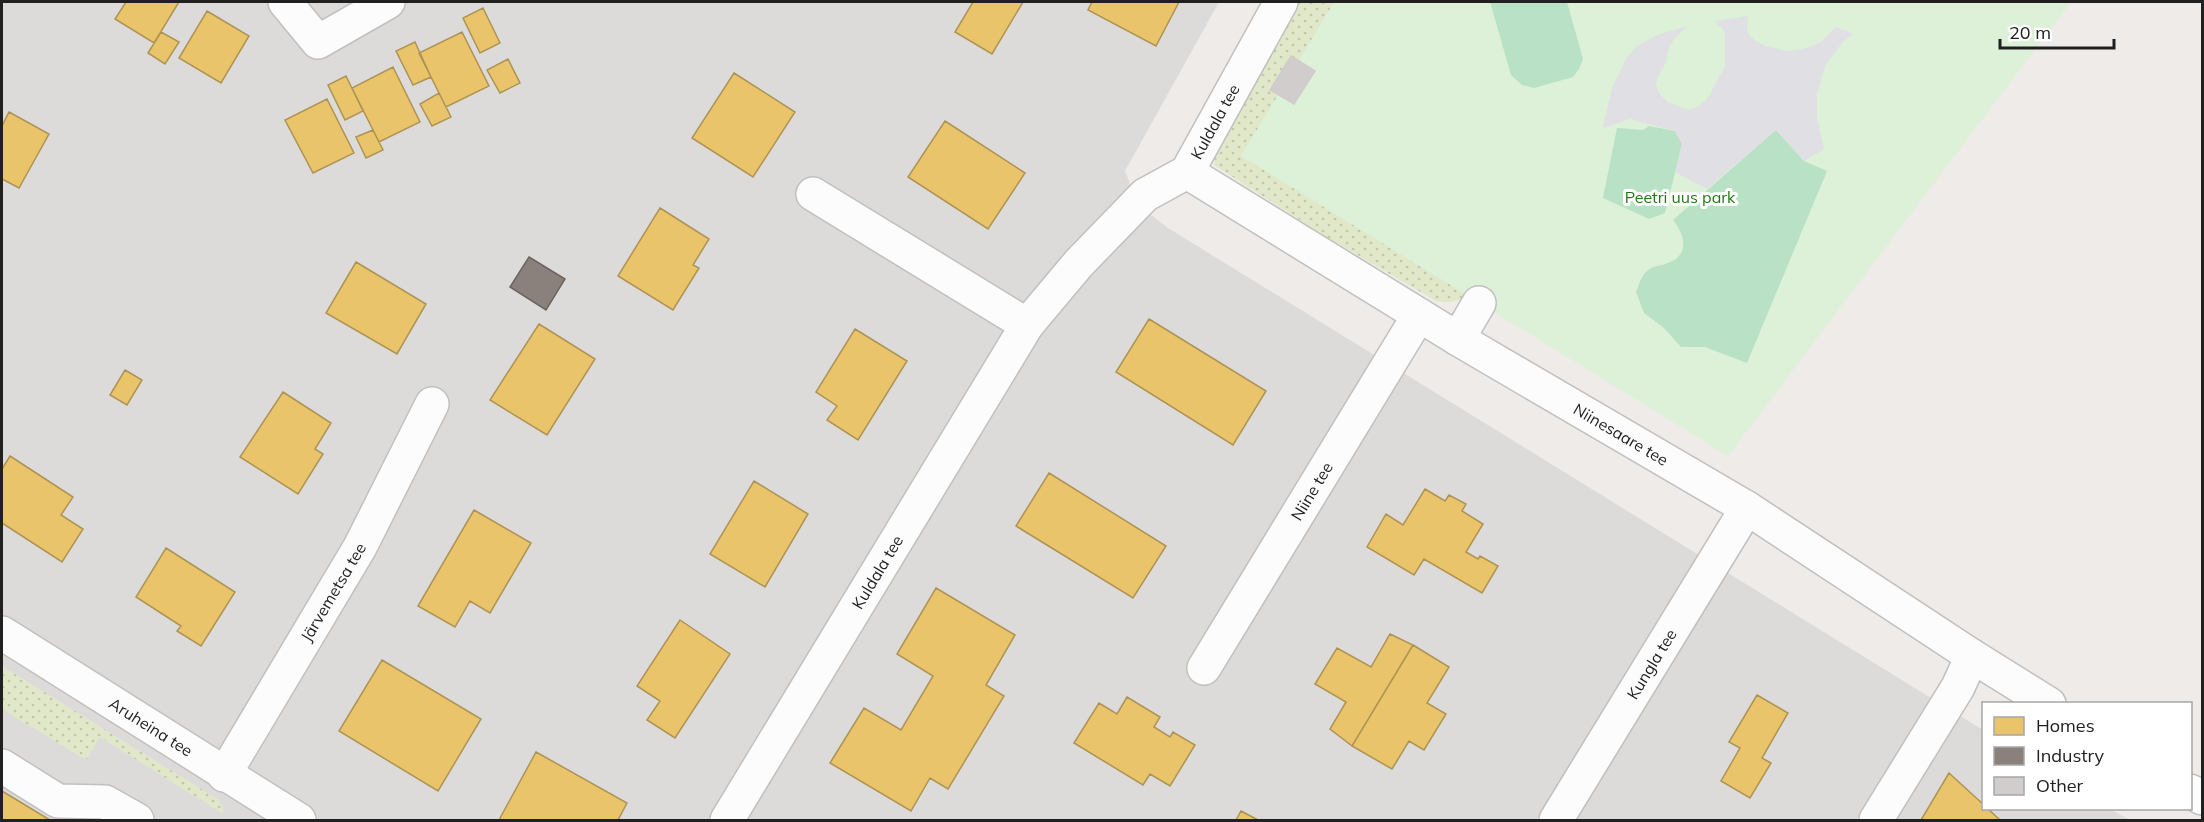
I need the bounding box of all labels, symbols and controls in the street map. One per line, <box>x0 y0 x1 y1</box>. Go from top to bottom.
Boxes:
scale bar <box>2000 12 2114 50</box>
text: 20 m <box>2009 21 2051 44</box>
street label: Kuldala tee <box>1186 80 1244 163</box>
park label: Peetri uus park <box>1625 187 1736 207</box>
street label: Niinesaare tee <box>1570 399 1672 470</box>
street label: Niine tee <box>1286 458 1337 524</box>
street label: Kuldala tee <box>847 531 907 613</box>
street label: Järvemetsa tee <box>296 539 370 645</box>
street label: Kungla tee <box>1622 625 1681 703</box>
street label: Aruheina tee <box>105 693 196 761</box>
legend <box>1982 702 2192 810</box>
text: Homes <box>2036 714 2095 737</box>
text: Industry <box>2036 744 2105 767</box>
text: Other <box>2036 774 2084 797</box>

